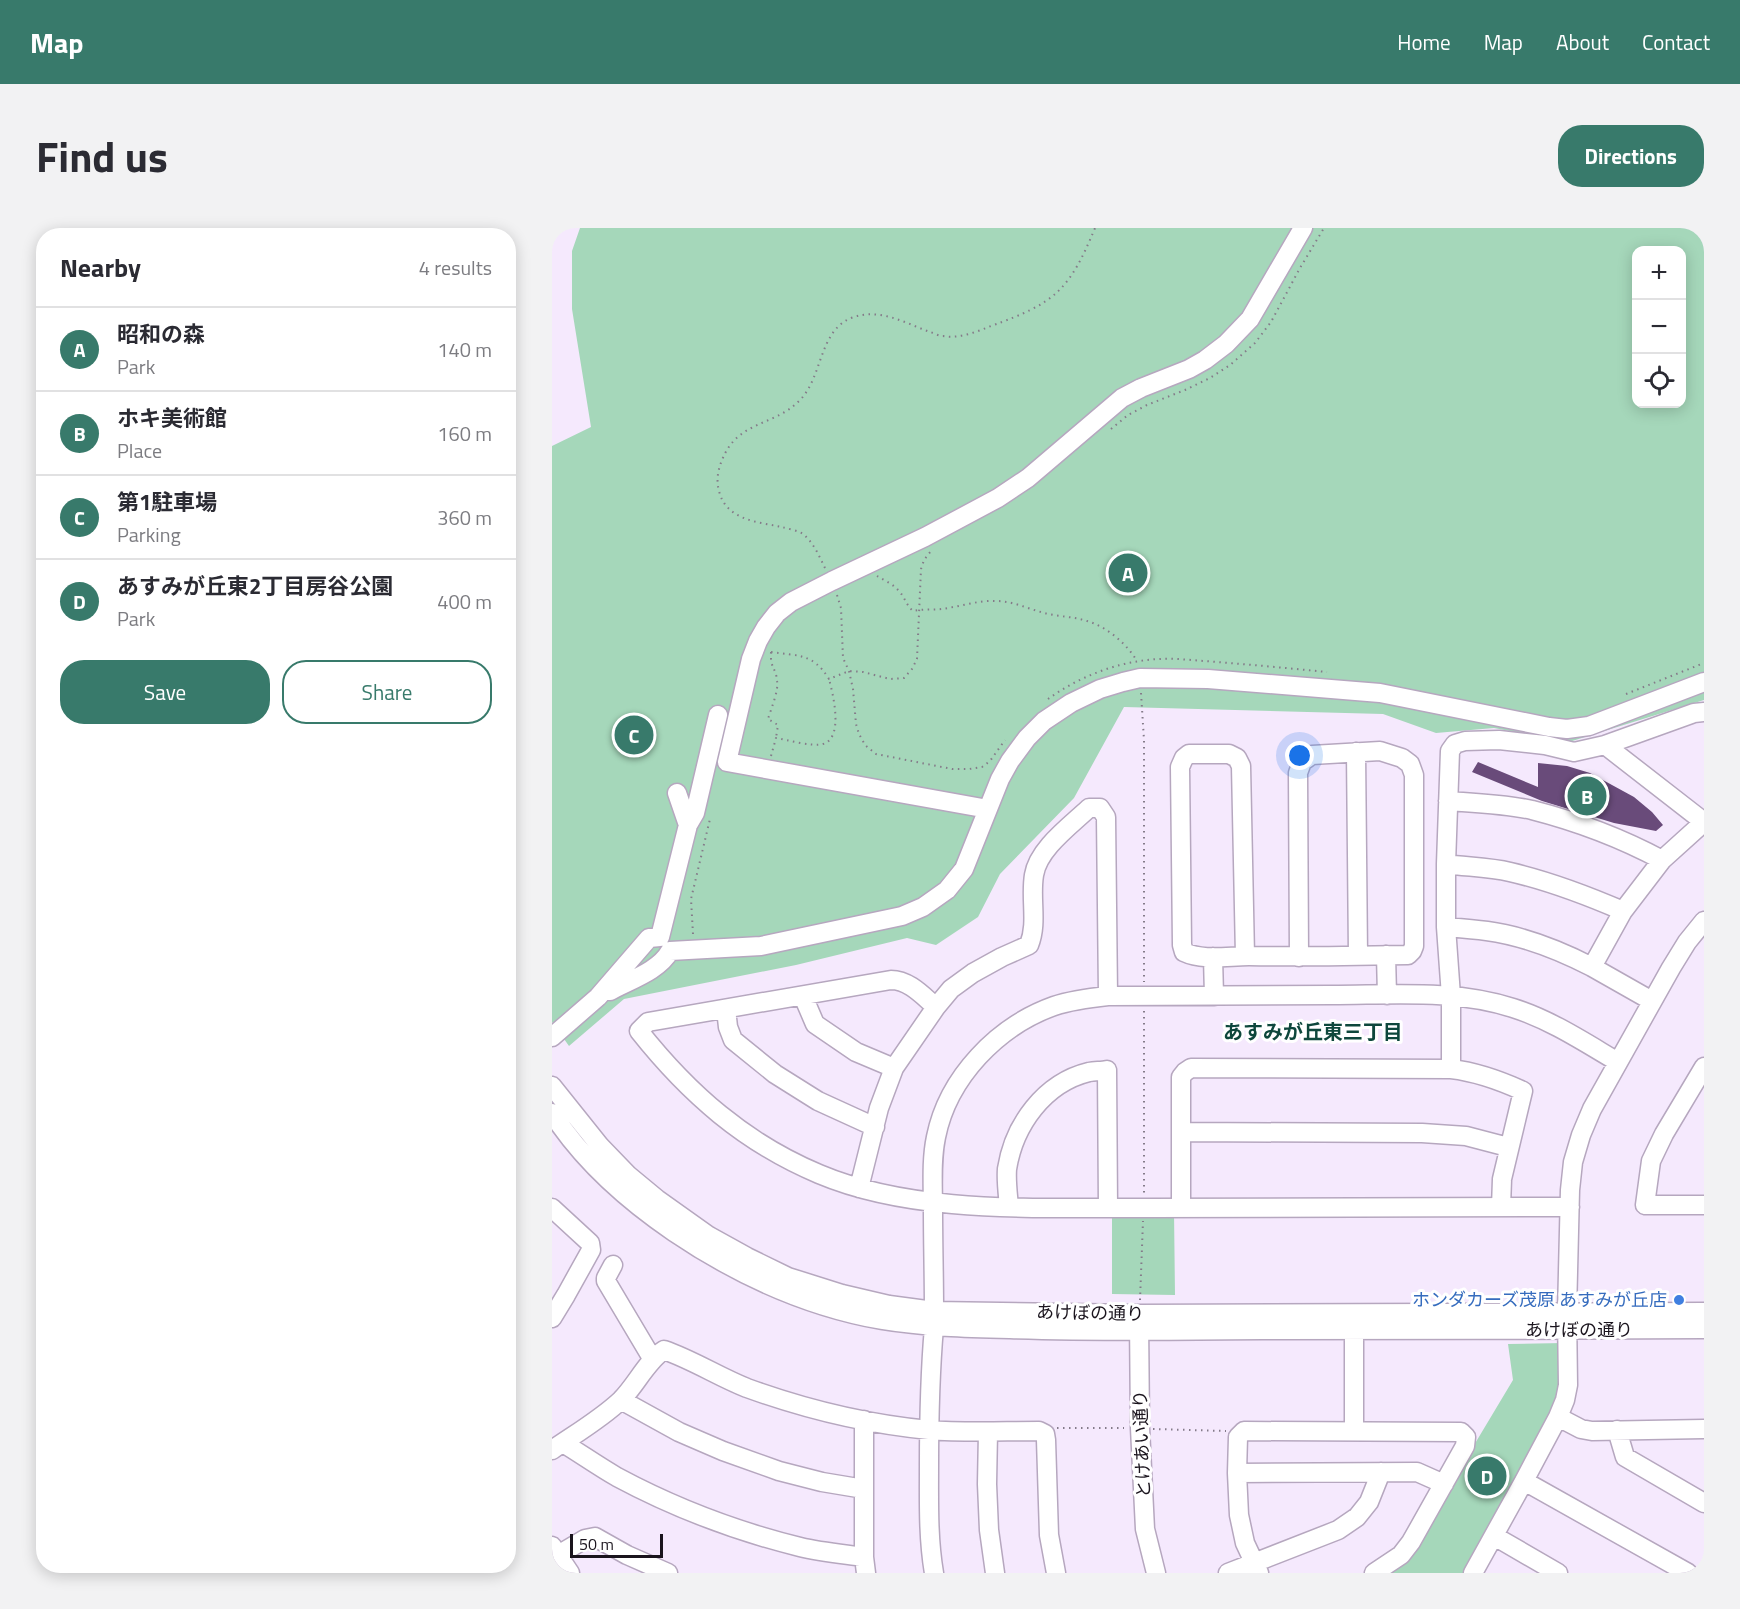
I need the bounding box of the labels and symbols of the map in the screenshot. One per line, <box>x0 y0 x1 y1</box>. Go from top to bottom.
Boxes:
pin: A <box>1108 550 1148 596</box>
pin: C <box>614 712 653 758</box>
your location <box>1285 741 1314 770</box>
pin: B <box>1568 774 1606 818</box>
district label: あすみが丘東三丁目 <box>1223 1016 1403 1047</box>
place label: ホンダカーズ茂原 あすみが丘店 <box>1412 1286 1667 1313</box>
marker: ホンダカーズ茂原 あすみが丘店 <box>1672 1293 1686 1307</box>
street label: あけぼの通り <box>1036 1298 1144 1327</box>
street label: あけぼの通り <box>1525 1316 1633 1343</box>
street label: とけあい通り <box>1126 1390 1157 1498</box>
pin: D <box>1468 1454 1506 1498</box>
scale bar <box>570 1531 663 1558</box>

